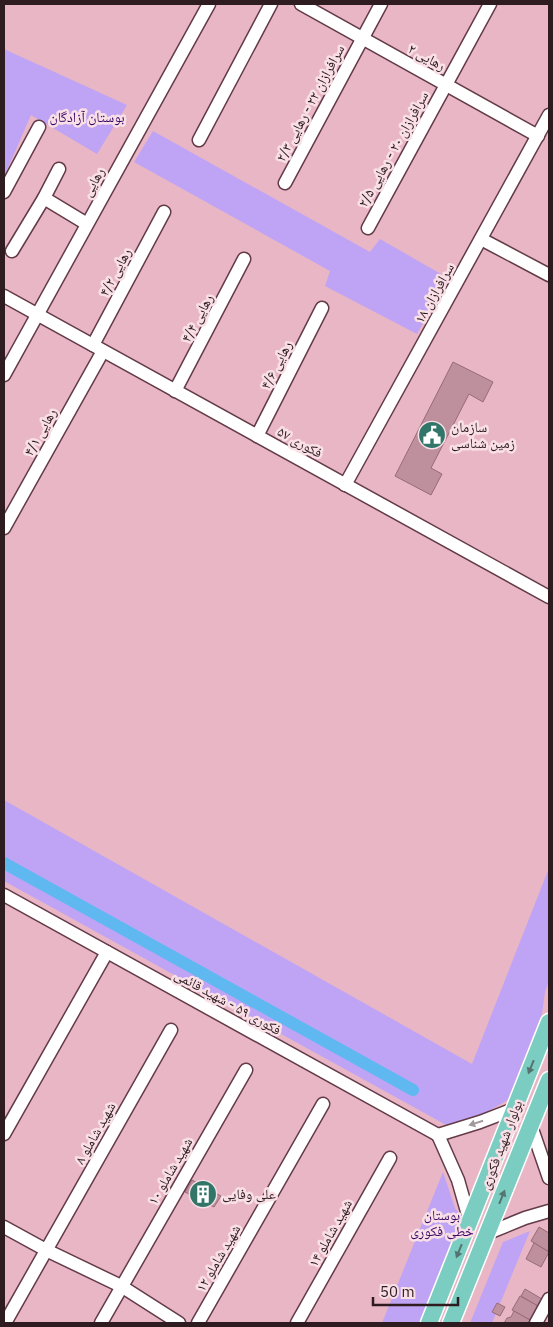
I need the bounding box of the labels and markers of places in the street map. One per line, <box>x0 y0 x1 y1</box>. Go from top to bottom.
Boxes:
place label: سازمان زمین شناسی <box>451 418 515 452</box>
public building icon: سازمان زمین شناسی <box>417 420 447 450</box>
building icon: علی وفایی <box>188 1179 218 1209</box>
place label: علی وفایی <box>222 1185 276 1203</box>

